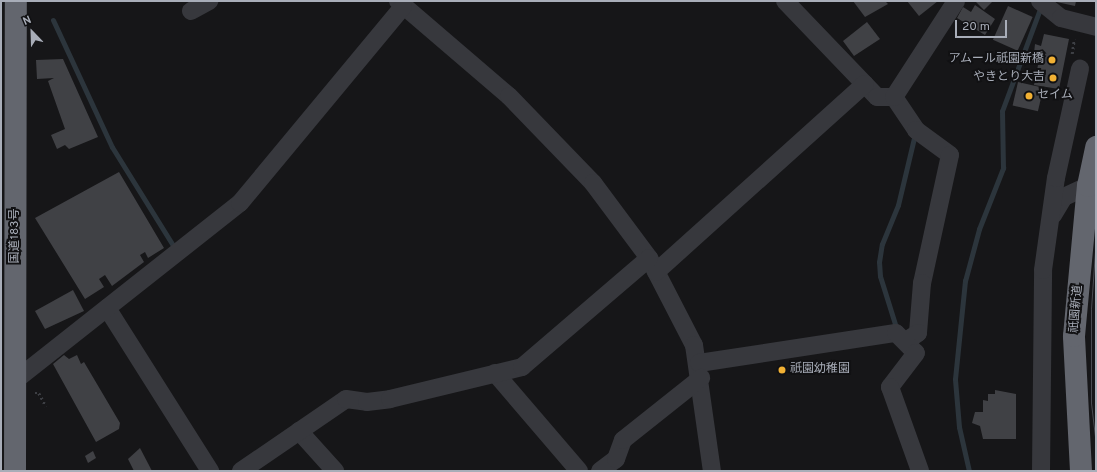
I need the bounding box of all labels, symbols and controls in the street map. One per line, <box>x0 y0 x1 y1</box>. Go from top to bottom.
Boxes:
north arrow <box>12 12 52 52</box>
scale bar <box>957 12 1009 38</box>
text: N <box>21 13 34 29</box>
text: 20 m <box>962 19 990 35</box>
place label: アムール祇園新橋 <box>948 53 1044 67</box>
marker: アムール祇園新橋 <box>1047 55 1057 65</box>
place label: やきとり大吉 <box>973 71 1045 85</box>
marker: やきとり大吉 <box>1048 73 1058 83</box>
place label: セイム <box>1037 89 1073 103</box>
marker: セイム <box>1024 91 1034 101</box>
street label: 国道183号 <box>9 208 23 264</box>
street label: 祇園新道 <box>1068 284 1086 334</box>
place label: 祇園幼稚園 <box>790 363 850 377</box>
marker: 祇園幼稚園 <box>777 365 787 375</box>

